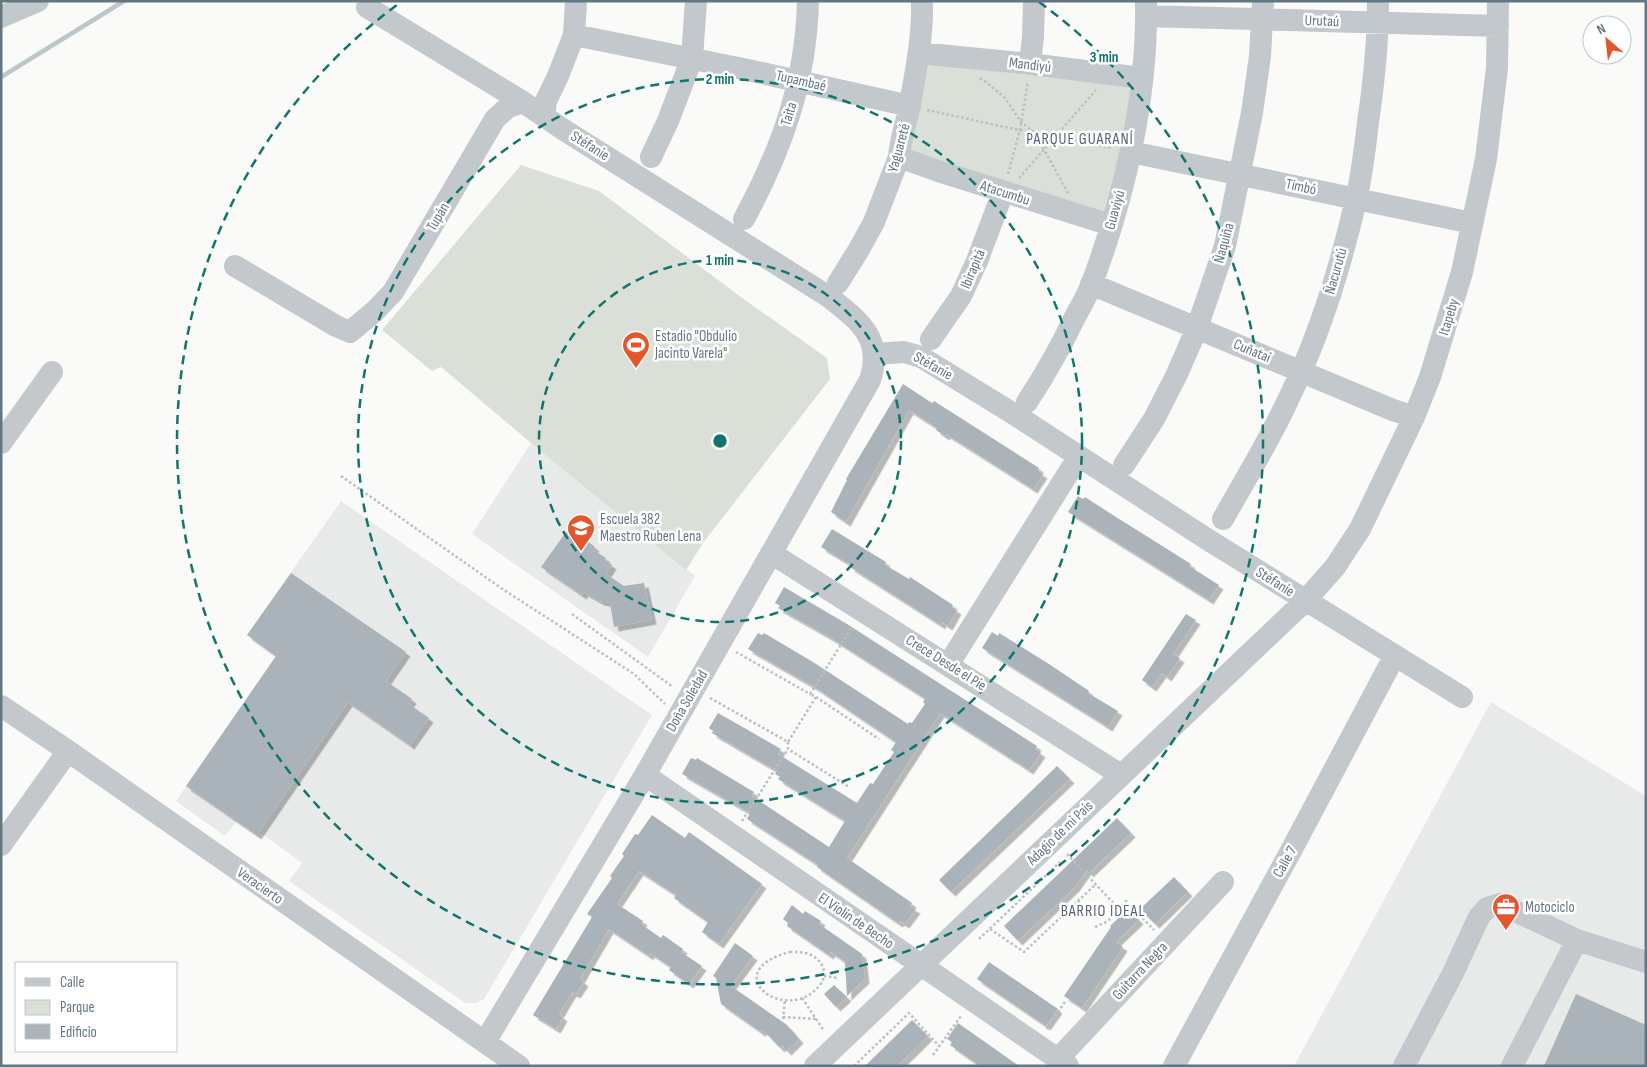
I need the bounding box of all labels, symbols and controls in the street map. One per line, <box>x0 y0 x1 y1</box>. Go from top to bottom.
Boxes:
street label: Urutaú <box>1304 11 1340 31</box>
north arrow <box>1582 15 1632 65</box>
text: N <box>1594 20 1608 38</box>
text: 3 min <box>1090 48 1118 67</box>
street label: Mandiyú <box>1008 53 1052 77</box>
street label: Tupambaé <box>774 66 828 96</box>
text: 2 min <box>706 70 734 89</box>
street label: Taita <box>776 100 802 128</box>
street label: Yaguareté <box>883 121 915 175</box>
street label: Stéfanie <box>567 127 613 165</box>
district label: PARQUE GUARANÍ <box>1026 130 1134 149</box>
street label: Timbó <box>1284 174 1318 200</box>
street label: Atacumbu <box>977 176 1032 210</box>
street label: Guaviyú <box>1100 188 1130 232</box>
street label: Tupán <box>422 199 454 235</box>
street label: Ñaquiña <box>1210 221 1239 265</box>
street label: Ibirapitá <box>956 246 990 292</box>
street label: Ñacurutú <box>1320 246 1352 296</box>
text: 1 min <box>706 251 734 270</box>
street label: Itapeby <box>1434 296 1464 338</box>
place label: Estadio "Obdulio Jacinto Varela" <box>654 327 737 363</box>
sports icon: Estadio "Obdulio Jacinto Varela" <box>621 330 651 369</box>
street label: Cuñataí <box>1230 335 1274 367</box>
street label: Stéfanie <box>910 347 956 385</box>
centre of rings <box>711 432 729 450</box>
place label: Escuela 382 Maestro Ruben Lena <box>600 510 701 546</box>
school or university icon: Escuela 382 Maestro Ruben Lena <box>566 513 596 552</box>
street label: Stéfanie <box>1252 563 1298 601</box>
street label: Crece Desde el Pie <box>902 631 990 695</box>
street label: Doña Soledad <box>662 667 712 735</box>
street label: Adagio de mi País <box>1022 797 1097 870</box>
street label: Calle 7 <box>1269 843 1301 881</box>
street label: Veracierto <box>233 863 287 909</box>
street label: El Violín de Becho <box>814 889 898 953</box>
office icon: Motociclo <box>1491 892 1521 931</box>
place label: Motociclo <box>1525 898 1575 917</box>
district label: BARRIO IDEAL <box>1061 902 1145 921</box>
street label: Guitarra Negra <box>1108 938 1172 1004</box>
legend <box>15 962 178 1052</box>
text: Calle <box>60 973 84 992</box>
text: Parque <box>60 998 95 1017</box>
text: Edificio <box>60 1023 97 1042</box>

